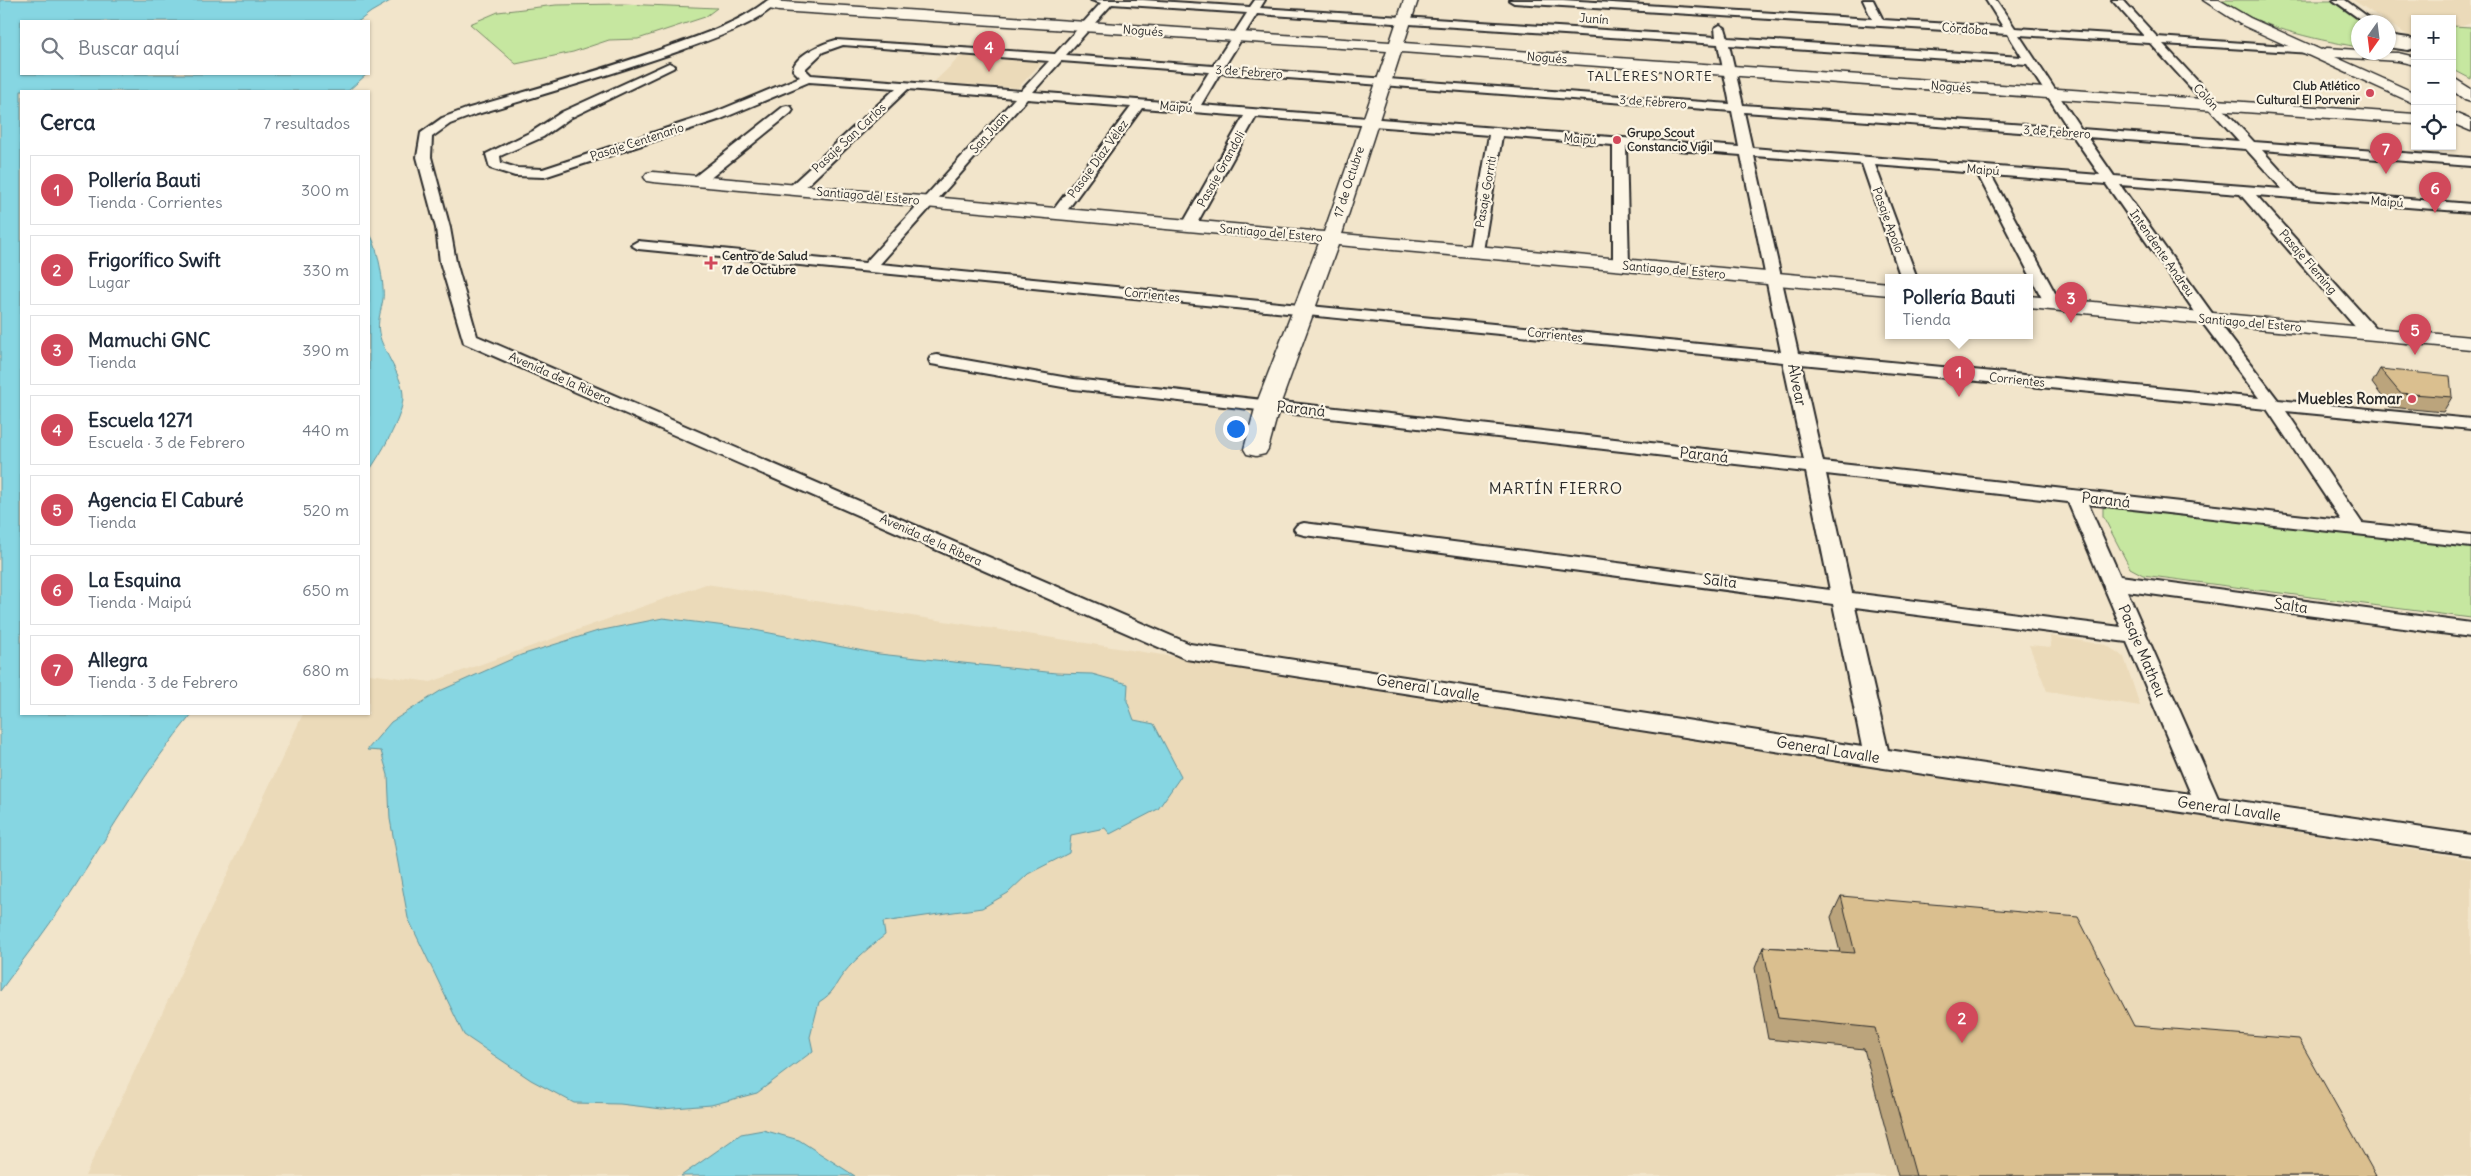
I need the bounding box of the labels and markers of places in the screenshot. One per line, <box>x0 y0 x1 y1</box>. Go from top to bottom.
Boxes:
pin: 4 <box>973 31 1005 72</box>
place label: Club Atlético Cultural El Porvenir <box>2256 78 2360 107</box>
marker: Club Atlético Cultural El Porvenir <box>2364 87 2376 99</box>
place label: Grupo Scout Constancio Vigil <box>1627 125 1713 155</box>
pin: 7 <box>2370 133 2402 174</box>
marker: Grupo Scout Constancio Vigil <box>1611 134 1623 146</box>
pin: 6 <box>2419 172 2451 213</box>
place label: Centro de Salud 17 de Octubre <box>722 248 808 277</box>
marker: Centro de Salud 17 de Octubre <box>704 256 718 270</box>
pin: 3 <box>2055 282 2087 323</box>
pin: 5 <box>2399 314 2431 355</box>
pin: 1 <box>1943 356 1975 397</box>
place label: Muebles Romar <box>2297 389 2403 408</box>
marker: Muebles Romar <box>2406 393 2418 405</box>
pin: 2 <box>1946 1002 1978 1043</box>

